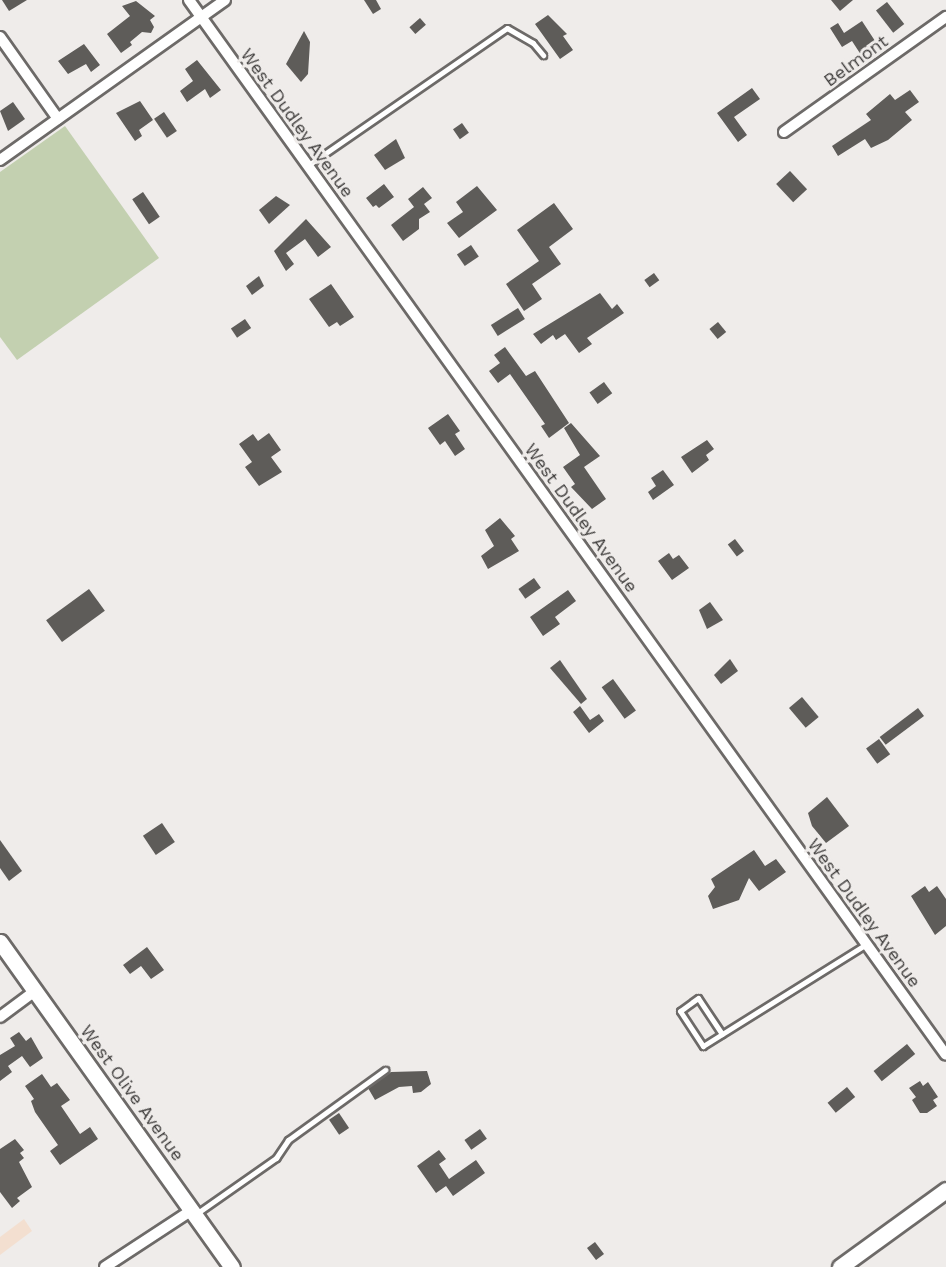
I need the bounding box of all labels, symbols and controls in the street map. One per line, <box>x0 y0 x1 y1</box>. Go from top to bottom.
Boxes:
street label: Belmont <box>820 30 892 92</box>
street label: West Dudley Avenue <box>235 44 359 202</box>
street label: West Dudley Avenue <box>519 439 643 597</box>
street label: West Dudley Avenue <box>802 834 926 992</box>
street label: West Olive Avenue <box>75 1020 189 1166</box>

